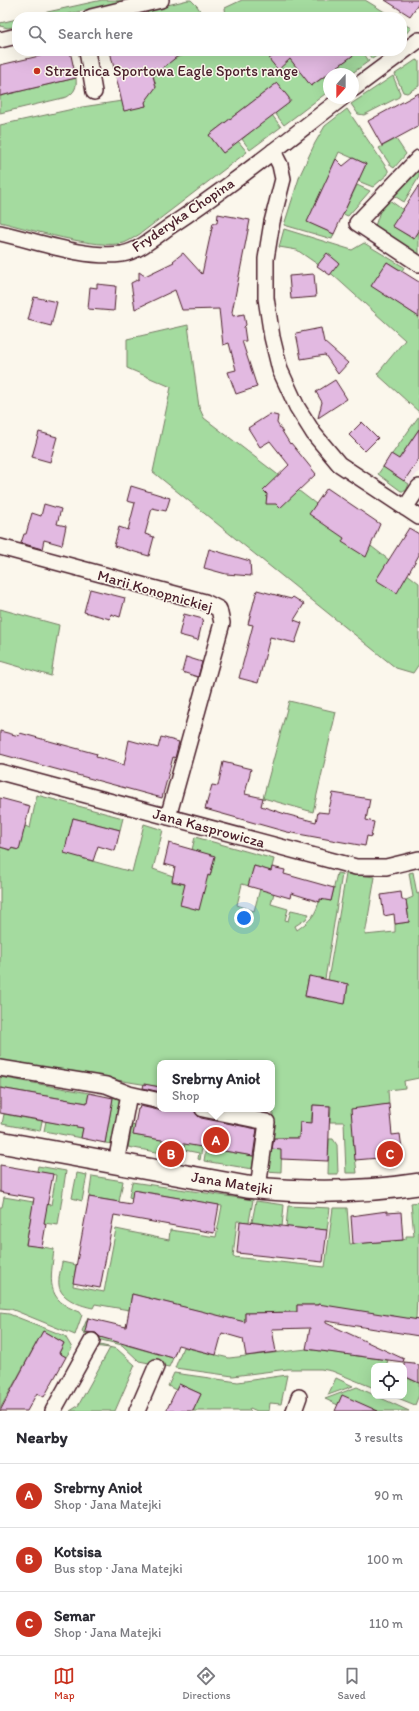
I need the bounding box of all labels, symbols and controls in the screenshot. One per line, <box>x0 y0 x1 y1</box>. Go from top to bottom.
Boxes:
search box <box>12 12 407 56</box>
icon: search <box>26 23 48 45</box>
text: Search here <box>58 25 133 43</box>
place label: Strzelnica Sportowa Eagle Sports range <box>45 62 298 80</box>
marker: Strzelnica Sportowa Eagle Sports range <box>32 66 42 76</box>
north arrow <box>323 68 359 104</box>
street label: Fryderyka Chopina <box>128 174 238 256</box>
street label: Marii Konopnickiej <box>95 566 215 616</box>
street label: Jana Kasprowicza <box>151 804 267 852</box>
your location <box>234 908 254 928</box>
popup <box>157 1060 275 1112</box>
text: Srebrny Anioł <box>172 1070 260 1088</box>
text: Shop <box>172 1088 199 1103</box>
pin: A <box>203 1125 229 1155</box>
pin: B <box>158 1139 184 1169</box>
pin: C <box>377 1139 403 1169</box>
street label: Jana Matejki <box>190 1168 274 1198</box>
map controls <box>371 1363 407 1399</box>
button: locate <box>371 1363 407 1399</box>
text: Nearby <box>16 1427 68 1447</box>
text: 3 results <box>354 1430 403 1445</box>
text: Srebrny Anioł <box>54 1479 142 1497</box>
text: A <box>25 1488 33 1503</box>
text: 90 m <box>374 1488 403 1503</box>
text: Shop · Jana Matejki <box>54 1497 161 1512</box>
text: Kotsisa <box>54 1543 102 1561</box>
text: B <box>25 1552 33 1567</box>
text: 100 m <box>367 1552 403 1567</box>
text: Bus stop · Jana Matejki <box>54 1561 183 1576</box>
text: Semar <box>54 1607 95 1625</box>
text: C <box>25 1616 33 1631</box>
text: 110 m <box>369 1616 403 1631</box>
text: Shop · Jana Matejki <box>54 1625 161 1640</box>
tab: Map <box>53 1665 75 1702</box>
tab: Directions <box>182 1665 231 1702</box>
tab: Saved <box>337 1665 366 1702</box>

